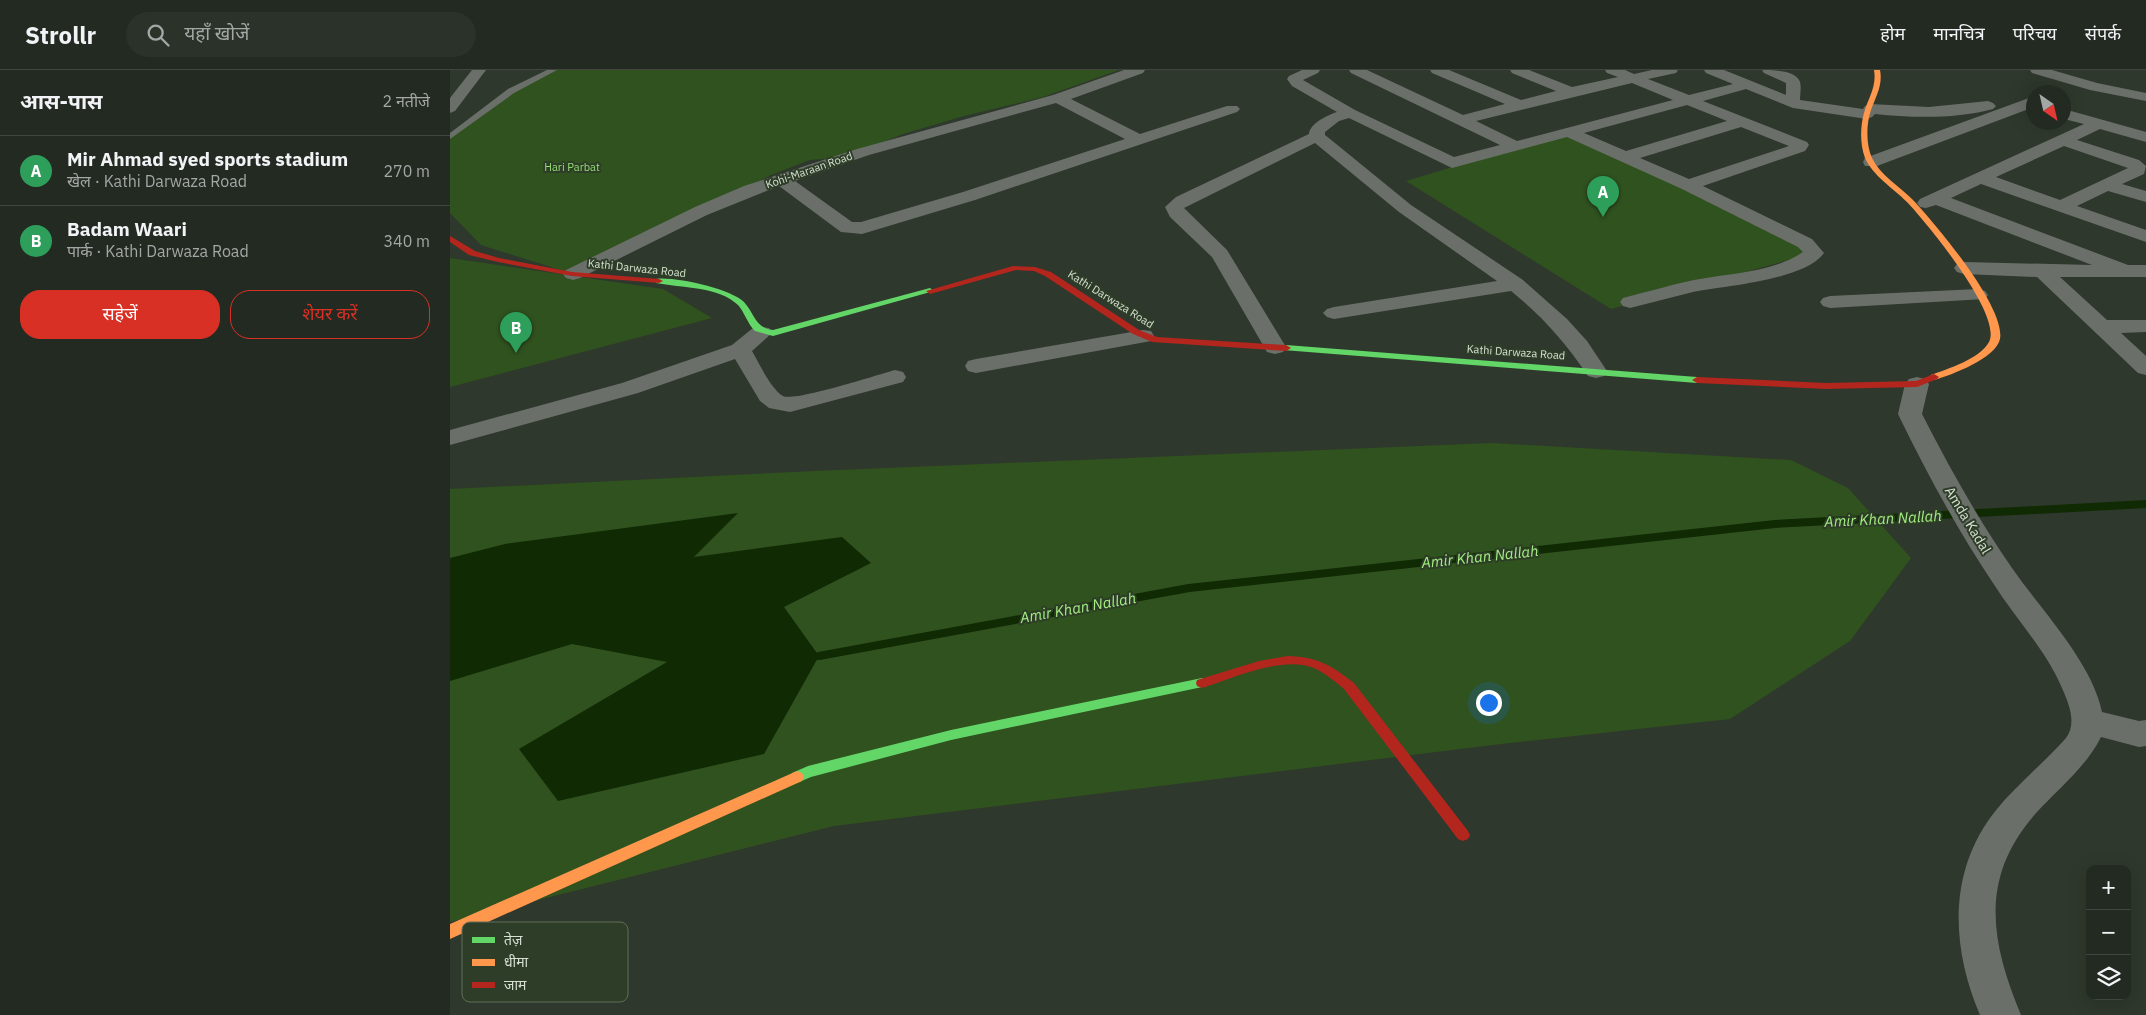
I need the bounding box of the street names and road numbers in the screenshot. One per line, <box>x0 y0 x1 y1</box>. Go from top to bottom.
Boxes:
street label: Kohi-Maraan Road <box>764 149 854 191</box>
street label: Kathi Darwaza Road <box>587 256 687 280</box>
street label: Kathi Darwaza Road <box>1065 267 1157 331</box>
street label: Kathi Darwaza Road <box>1466 342 1566 362</box>
street label: Amda Kadal <box>1941 483 1995 557</box>

